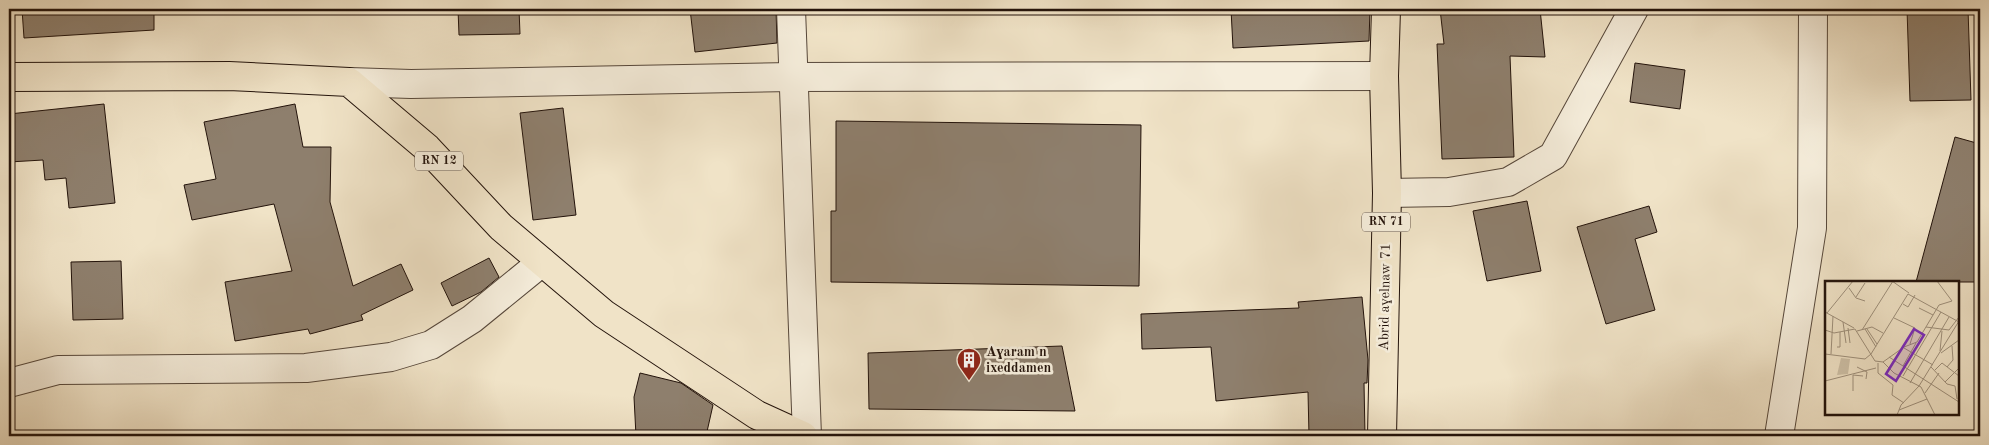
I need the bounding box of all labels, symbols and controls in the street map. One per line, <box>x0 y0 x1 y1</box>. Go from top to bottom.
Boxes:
road number: RN 12 <box>415 152 463 170</box>
road number: RN 71 <box>1362 212 1410 232</box>
street label: Abrid aɣelnaw 71 <box>1377 243 1393 351</box>
inset map <box>1825 281 1959 415</box>
place label: Aɣaram n ixeddamen <box>986 345 1052 375</box>
building icon: Aɣaram n ixeddamen <box>956 347 982 381</box>

